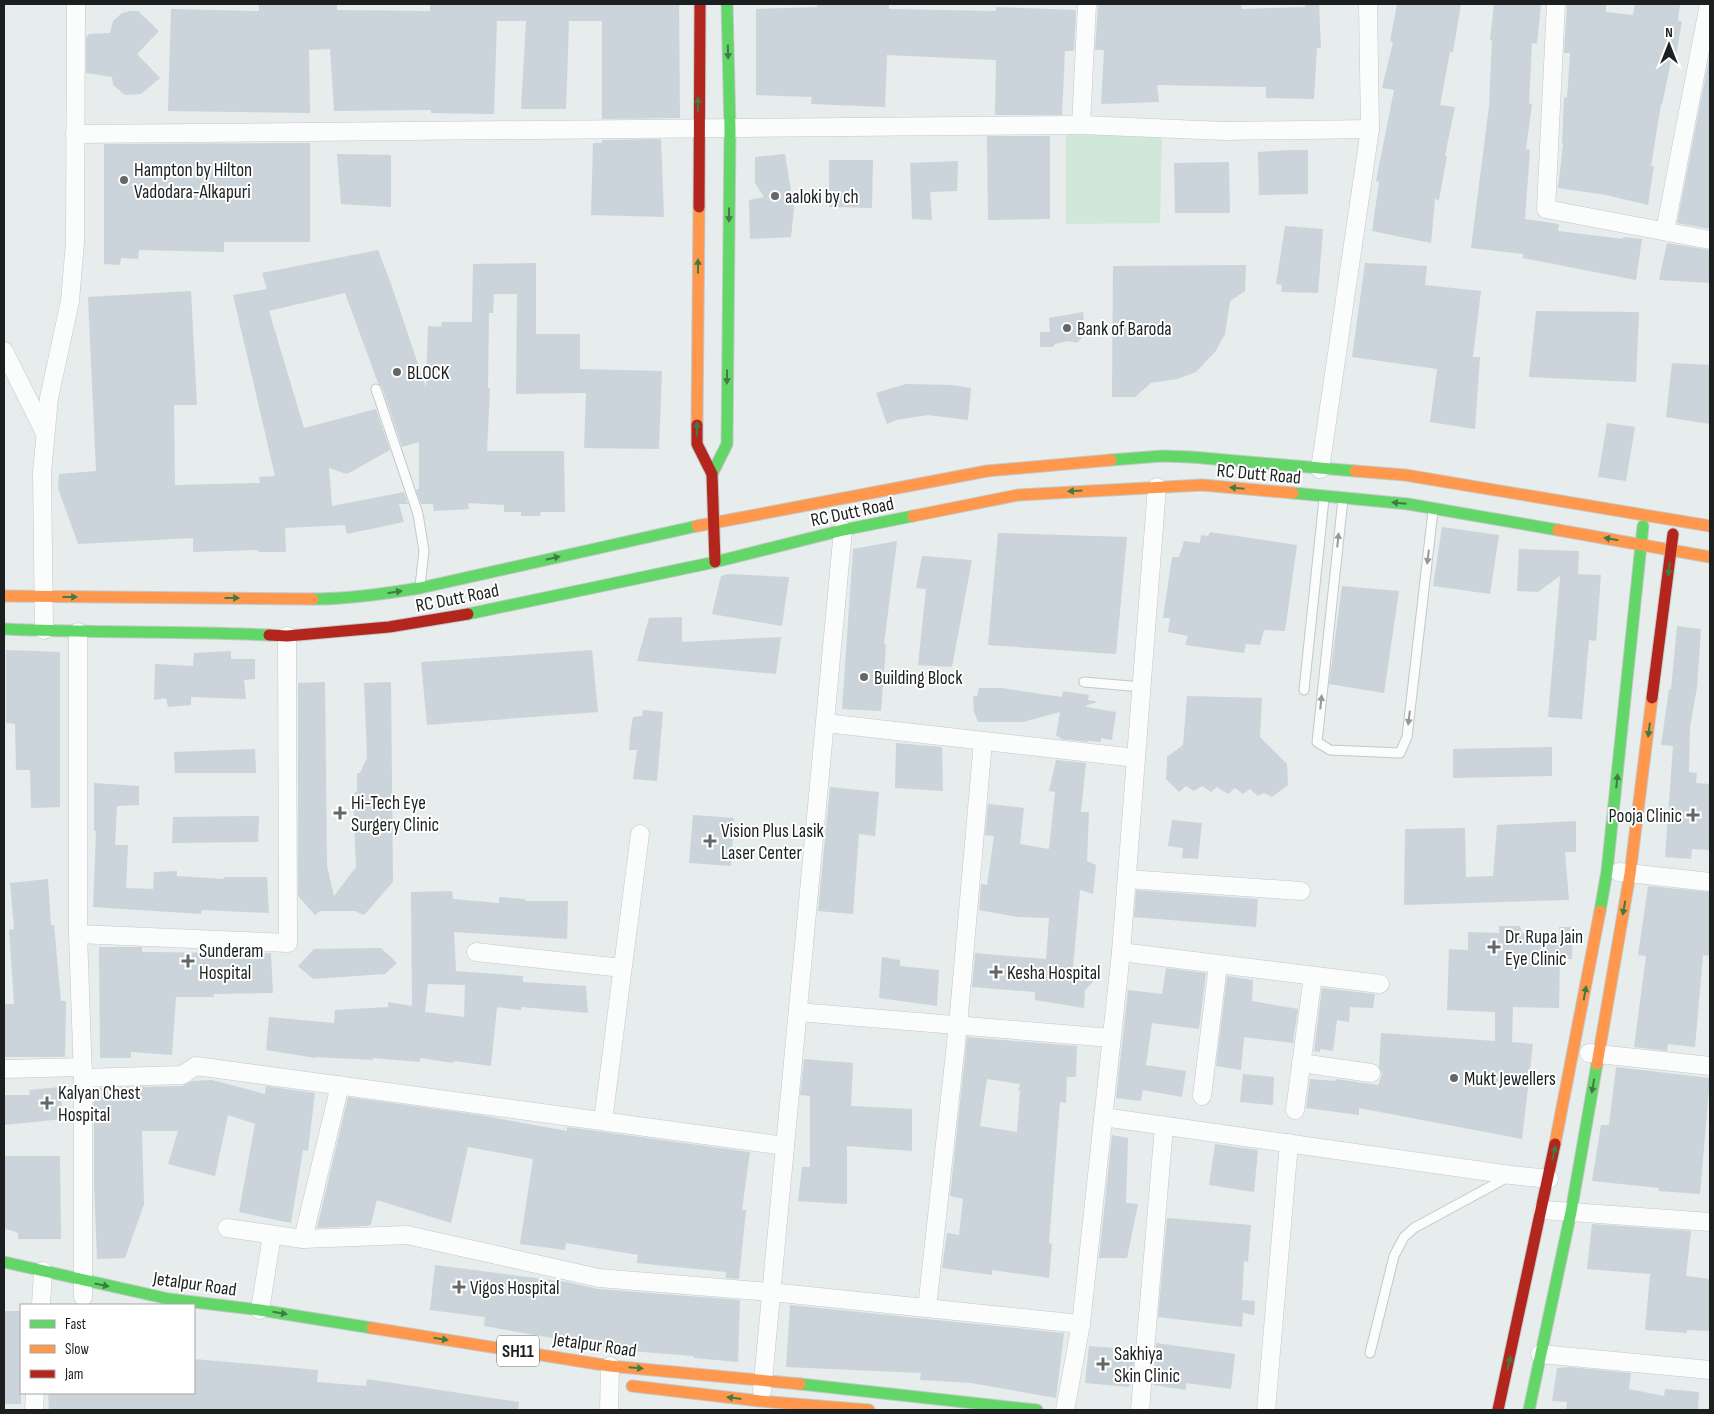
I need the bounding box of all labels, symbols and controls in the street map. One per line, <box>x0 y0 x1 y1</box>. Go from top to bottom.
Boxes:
north arrow <box>1644 20 1694 70</box>
text: N <box>1665 24 1673 41</box>
one-way arrow <box>724 45 732 61</box>
one-way arrow <box>695 95 703 111</box>
place label: Hampton by Hilton Vadodara-Alkapuri <box>134 159 252 204</box>
marker: Hampton by Hilton Vadodara-Alkapuri <box>118 174 130 186</box>
place label: aaloki by ch <box>785 186 859 209</box>
marker: aaloki by ch <box>769 190 781 202</box>
one-way arrow <box>725 207 733 223</box>
one-way arrow <box>694 258 702 274</box>
place label: Bank of Baroda <box>1077 318 1172 341</box>
marker: Bank of Baroda <box>1061 322 1073 334</box>
place label: BLOCK <box>407 362 450 385</box>
marker: BLOCK <box>391 366 403 378</box>
one-way arrow <box>723 370 731 386</box>
one-way arrow <box>693 420 701 436</box>
street label: RC Dutt Road <box>1216 459 1302 490</box>
one-way arrow <box>1229 484 1245 492</box>
one-way arrow <box>1066 488 1082 496</box>
street label: RC Dutt Road <box>809 492 896 532</box>
one-way arrow <box>1390 499 1406 507</box>
one-way arrow <box>1335 532 1343 548</box>
one-way arrow <box>1602 534 1618 542</box>
one-way arrow <box>1424 549 1432 565</box>
one-way arrow <box>546 554 561 562</box>
one-way arrow <box>1665 561 1673 577</box>
street label: RC Dutt Road <box>414 579 501 618</box>
one-way arrow <box>387 588 403 596</box>
one-way arrow <box>62 593 78 601</box>
one-way arrow <box>225 594 241 602</box>
place label: Building Block <box>874 667 963 690</box>
marker: Building Block <box>858 671 870 683</box>
one-way arrow <box>1317 694 1325 710</box>
one-way arrow <box>1405 711 1413 727</box>
one-way arrow <box>1645 722 1653 738</box>
one-way arrow <box>1613 772 1621 788</box>
place label: Hi-Tech Eye Surgery Clinic <box>351 792 439 837</box>
place label: Pooja Clinic <box>1609 805 1682 828</box>
marker: Hi-Tech Eye Surgery Clinic <box>333 806 347 820</box>
marker: Pooja Clinic <box>1686 808 1700 822</box>
place label: Vision Plus Lasik Laser Center <box>721 820 825 865</box>
marker: Vision Plus Lasik Laser Center <box>703 834 717 848</box>
one-way arrow <box>1620 901 1628 917</box>
place label: Dr. Rupa Jain Eye Clinic <box>1505 926 1583 971</box>
place label: Sunderam Hospital <box>199 940 263 985</box>
marker: Dr. Rupa Jain Eye Clinic <box>1487 940 1501 954</box>
marker: Sunderam Hospital <box>181 954 195 968</box>
place label: Kesha Hospital <box>1007 962 1101 985</box>
marker: Kesha Hospital <box>989 965 1003 979</box>
one-way arrow <box>1581 985 1589 1001</box>
place label: Mukt Jewellers <box>1464 1068 1556 1091</box>
marker: Mukt Jewellers <box>1448 1072 1460 1084</box>
one-way arrow <box>1589 1078 1597 1094</box>
place label: Kalyan Chest Hospital <box>58 1082 141 1127</box>
marker: Kalyan Chest Hospital <box>40 1096 54 1110</box>
one-way arrow <box>1551 1144 1559 1160</box>
street label: Jetalpur Road <box>151 1267 238 1302</box>
place label: Vigos Hospital <box>470 1277 560 1300</box>
marker: Vigos Hospital <box>452 1280 466 1294</box>
one-way arrow <box>95 1281 110 1289</box>
legend <box>20 1304 195 1394</box>
one-way arrow <box>272 1309 288 1317</box>
text: Fast <box>65 1315 87 1334</box>
street label: Jetalpur Road <box>551 1328 638 1363</box>
one-way arrow <box>433 1335 449 1343</box>
road number: SH11 <box>497 1335 539 1366</box>
text: Slow <box>65 1340 89 1359</box>
place label: Sakhiya Skin Clinic <box>1114 1343 1180 1388</box>
one-way arrow <box>1505 1355 1513 1370</box>
marker: Sakhiya Skin Clinic <box>1096 1357 1110 1371</box>
one-way arrow <box>628 1364 644 1372</box>
text: Jam <box>64 1365 83 1384</box>
one-way arrow <box>725 1394 741 1402</box>

